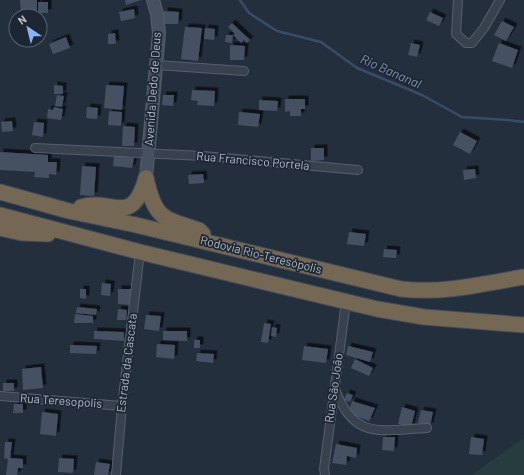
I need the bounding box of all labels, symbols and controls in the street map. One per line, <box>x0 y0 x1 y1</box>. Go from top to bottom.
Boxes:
north arrow <box>8 8 48 48</box>
text: N <box>15 12 29 27</box>
street label: Avenida Dedo de Deus <box>141 31 163 146</box>
water label: Rio Bananal <box>358 50 424 92</box>
street label: Rua Francisco Portela <box>196 148 310 172</box>
street label: Rodovia Rio-Teresópolis <box>199 232 324 276</box>
street label: Estrada da Cascata <box>113 312 139 413</box>
street label: Rua São João <box>321 352 345 424</box>
street label: Rua Teresopolis <box>20 390 103 410</box>

